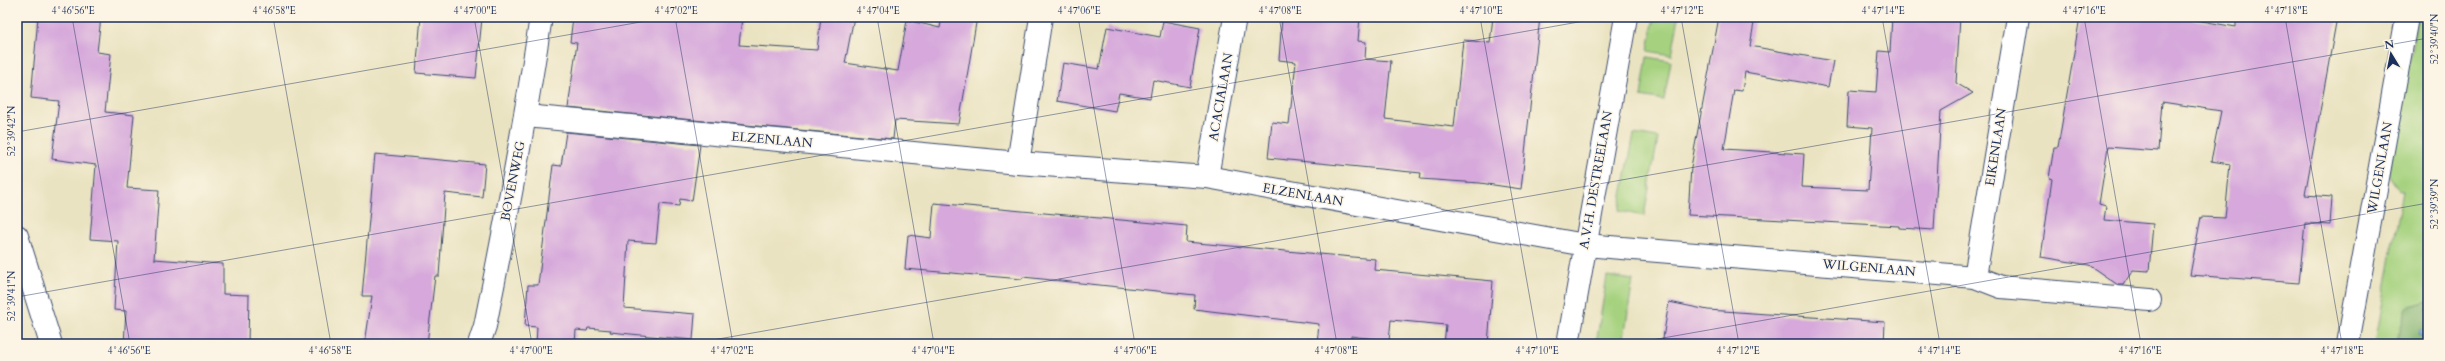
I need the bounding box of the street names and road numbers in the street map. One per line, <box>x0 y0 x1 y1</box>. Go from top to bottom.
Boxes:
street label: ACACIALAAN <box>1204 51 1238 143</box>
street label: EIKENLAAN <box>1981 107 2011 187</box>
street label: A.V.H. DESTREELAAN <box>1575 109 1617 251</box>
street label: WILGENLAAN <box>2363 120 2397 217</box>
street label: ELZENLAAN <box>731 127 813 153</box>
street label: BOVENWEG <box>496 139 530 223</box>
street label: ELZENLAAN <box>1261 179 1345 211</box>
street label: WILGENLAAN <box>1821 255 1916 281</box>

